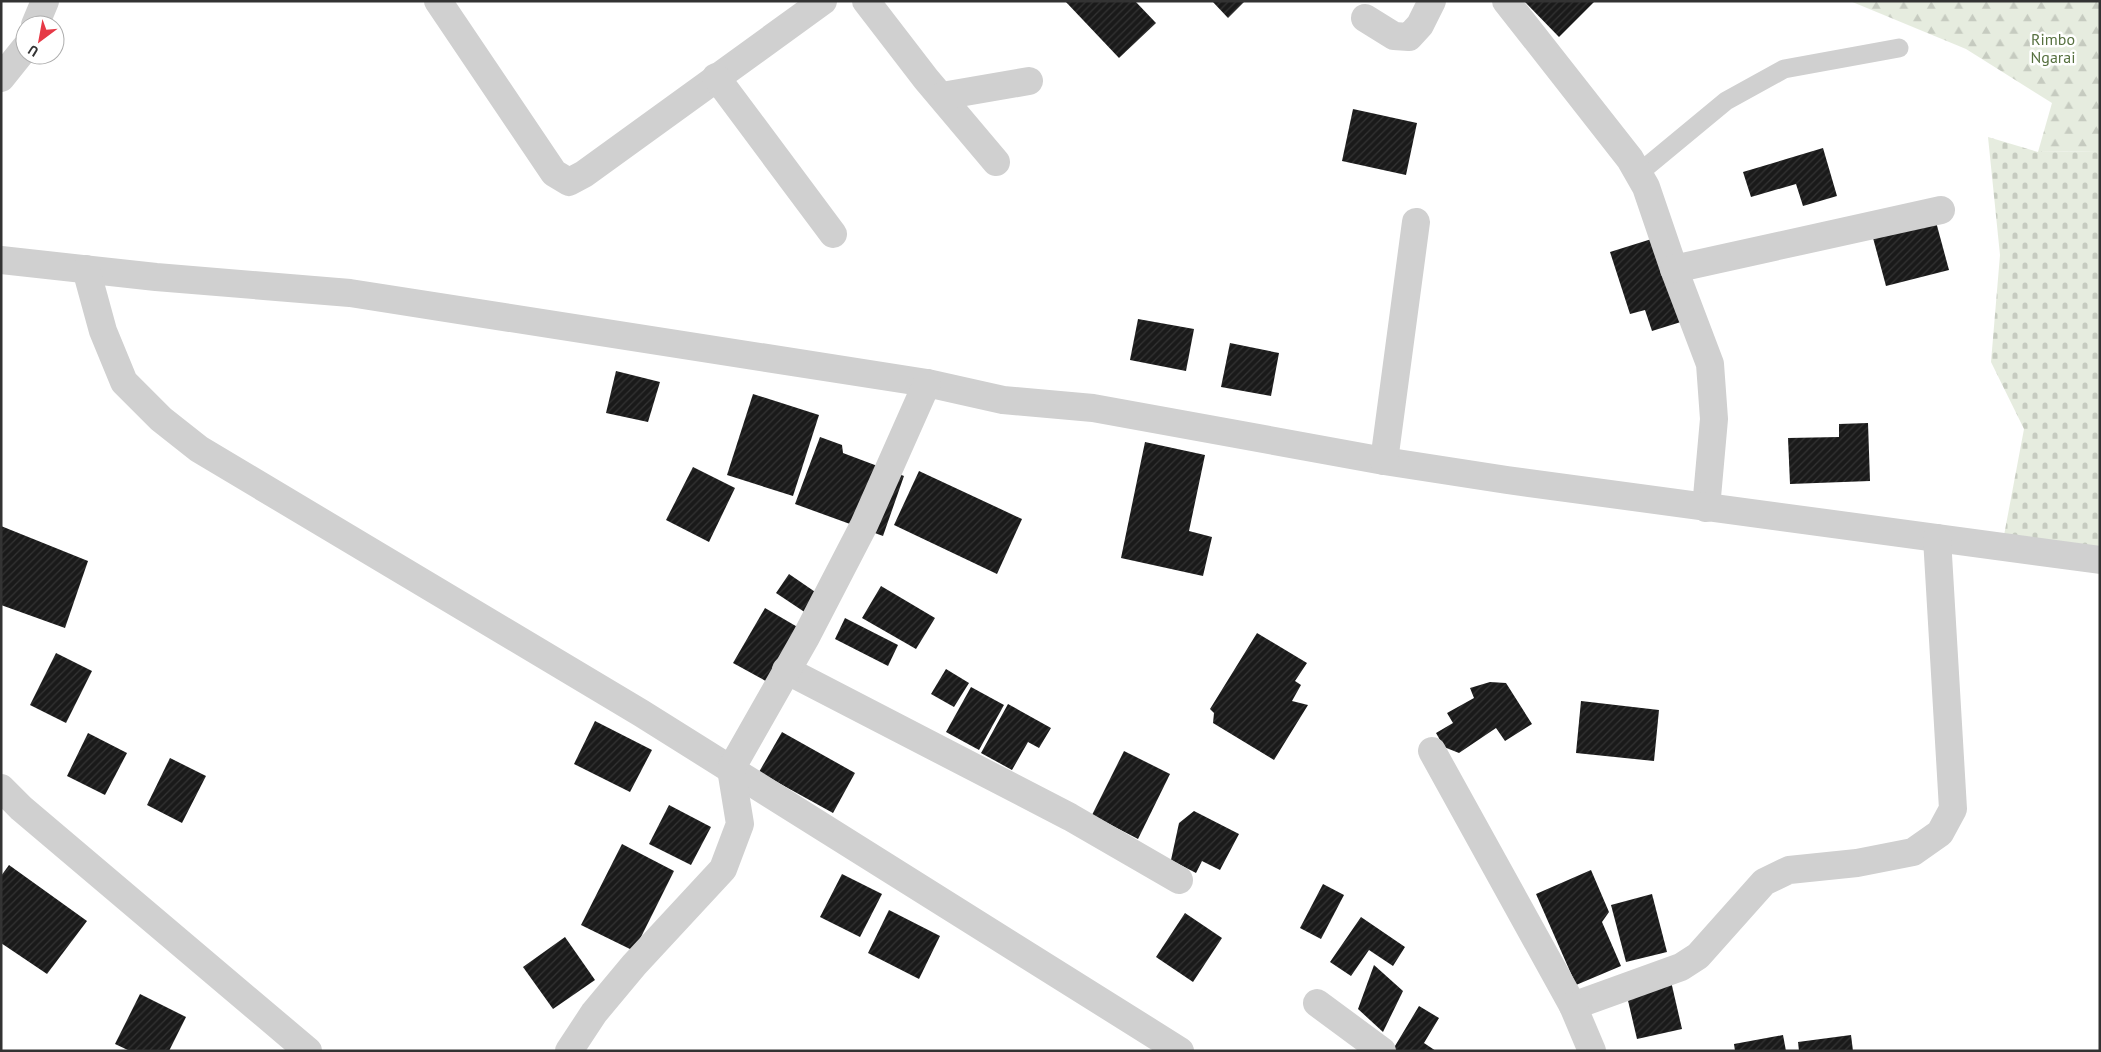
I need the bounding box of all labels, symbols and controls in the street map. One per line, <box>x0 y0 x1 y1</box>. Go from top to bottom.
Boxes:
north arrow <box>15 15 65 65</box>
park label: Rimbo Ngarai <box>2031 29 2075 67</box>
text: U <box>25 41 42 61</box>

